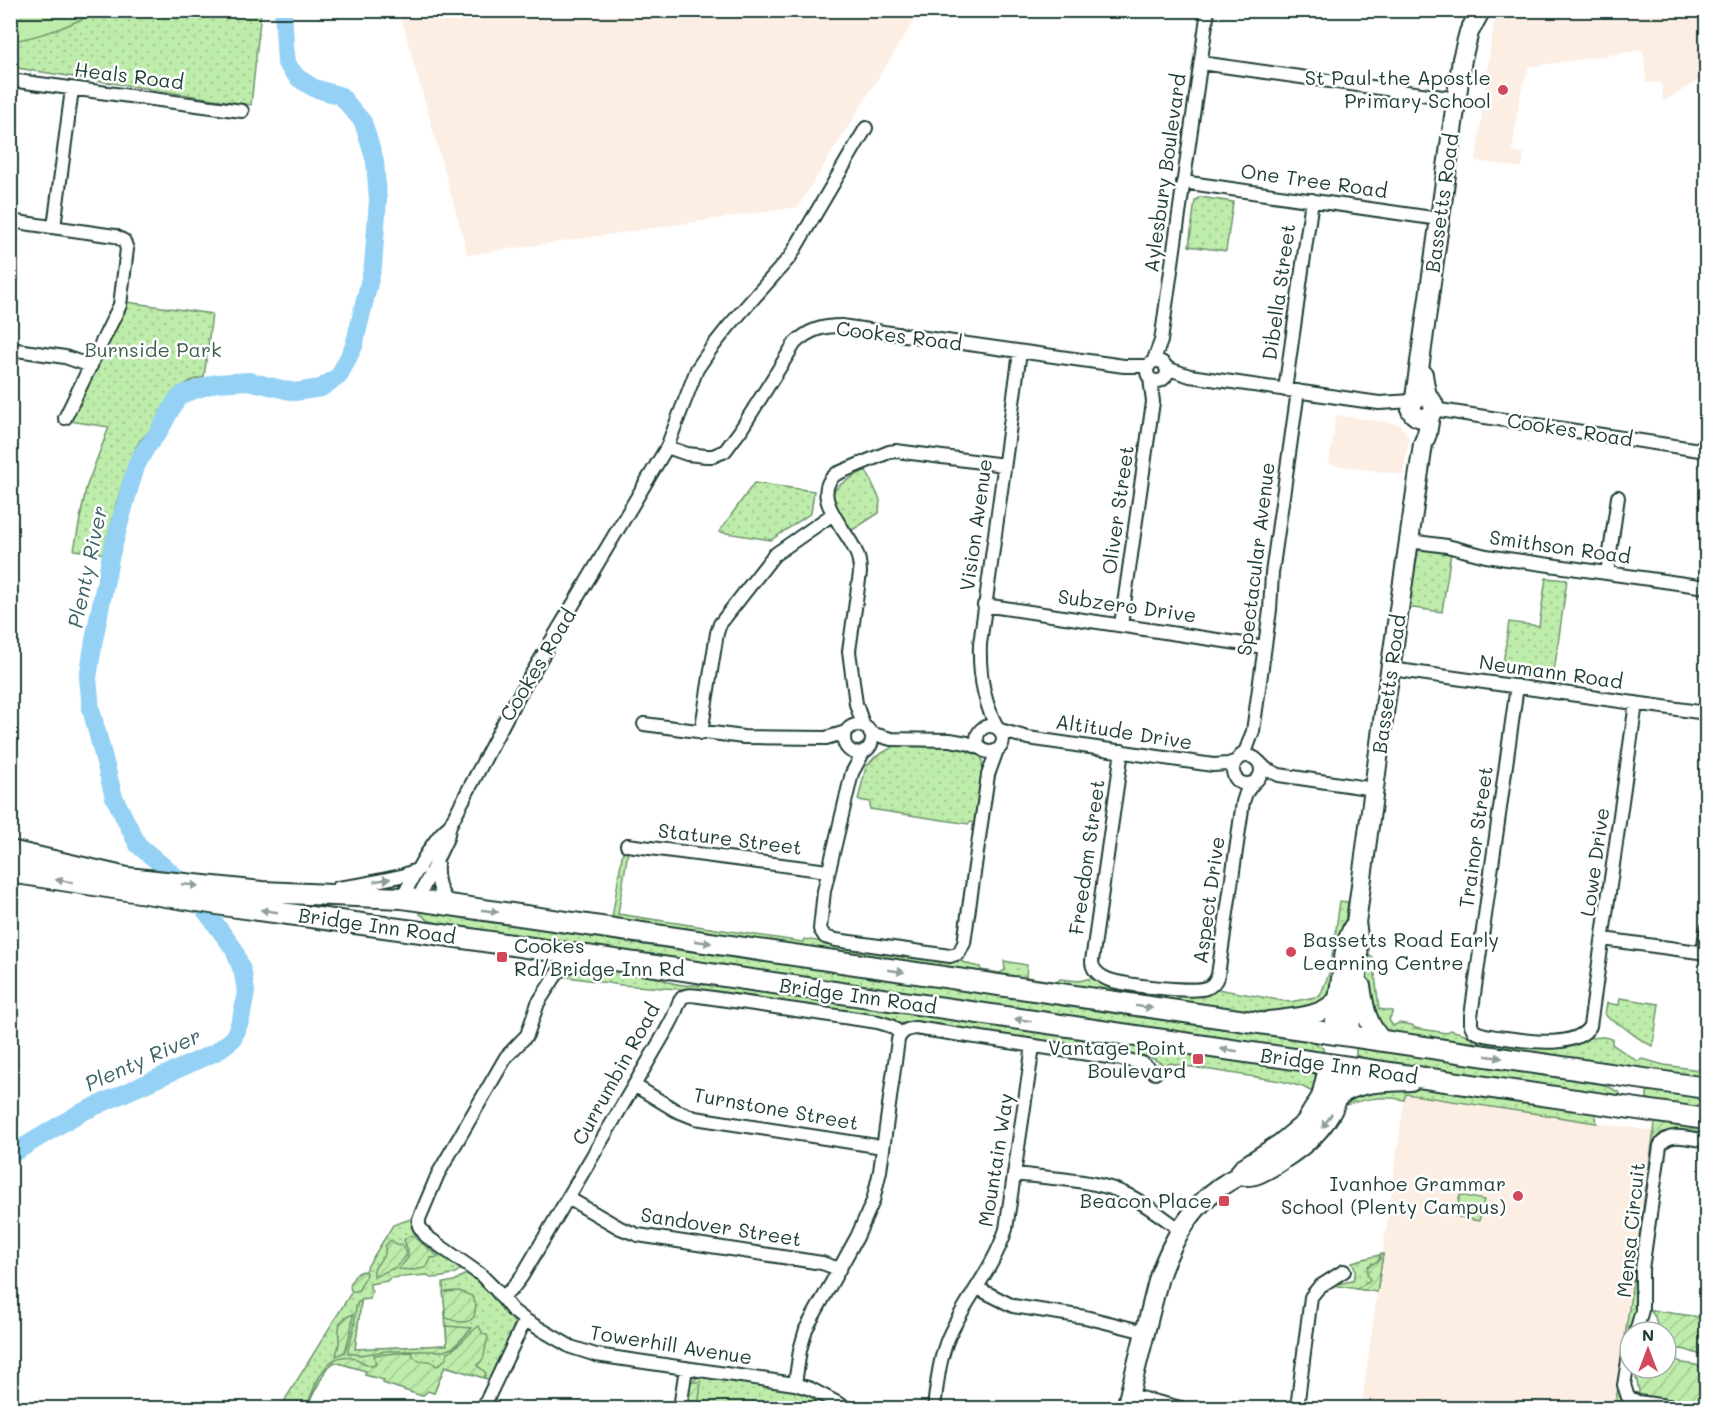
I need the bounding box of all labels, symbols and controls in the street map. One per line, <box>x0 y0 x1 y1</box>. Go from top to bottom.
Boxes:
street label: Heals Road <box>73 55 185 95</box>
place label: St Paul the Apostle Primary School <box>1305 64 1491 113</box>
street label: Aylesbury Boulevard <box>1137 72 1191 274</box>
marker: St Paul the Apostle Primary School <box>1496 83 1510 97</box>
street label: Bassetts Road <box>1418 132 1464 274</box>
street label: One Tree Road <box>1239 157 1389 203</box>
street label: Dibella Street <box>1256 222 1300 362</box>
street label: Cookes Road <box>835 314 964 356</box>
park label: Burnside Park <box>84 336 222 362</box>
street label: Cookes Road <box>1505 406 1635 452</box>
street label: Oliver Street <box>1095 444 1139 576</box>
street label: Vision Avenue <box>953 457 997 593</box>
street label: Spectacular Avenue <box>1230 461 1280 657</box>
water label: Plenty River <box>60 503 113 630</box>
street label: Smithson Road <box>1488 523 1632 569</box>
street label: Subzero Drive <box>1056 582 1198 628</box>
street label: Cookes Road <box>493 603 581 726</box>
street label: Bassetts Road <box>1365 613 1411 755</box>
street label: Neumann Road <box>1478 648 1625 694</box>
street label: Altitude Drive <box>1054 707 1194 755</box>
street label: Trainor Street <box>1452 764 1498 909</box>
street label: Freedom Street <box>1062 778 1110 936</box>
street label: Lowe Drive <box>1574 806 1615 918</box>
street label: Stature Street <box>657 816 804 860</box>
street label: Aspect Drive <box>1186 835 1230 965</box>
one-way arrow <box>373 875 392 884</box>
one-way arrow <box>54 876 73 885</box>
one-way arrow <box>180 880 199 889</box>
street label: Bridge Inn Road <box>297 901 458 949</box>
one-way arrow <box>480 906 499 915</box>
one-way arrow <box>259 907 278 916</box>
place label: Bassetts Road Early Learning Centre <box>1303 926 1499 975</box>
place label: Cookes Rd/Bridge Inn Rd <box>514 932 684 981</box>
one-way arrow <box>694 938 713 947</box>
marker: Bassetts Road Early Learning Centre <box>1284 945 1298 959</box>
marker: Cookes Rd/Bridge Inn Rd <box>495 950 509 964</box>
one-way arrow <box>887 966 906 975</box>
street label: Bridge Inn Road <box>778 971 939 1019</box>
street label: Currumbin Road <box>565 998 665 1149</box>
one-way arrow <box>1134 1002 1153 1011</box>
one-way arrow <box>1013 1015 1032 1024</box>
water label: Plenty River <box>80 1021 205 1096</box>
place label: Vantage Point Boulevard <box>1048 1034 1186 1083</box>
street label: Bridge Inn Road <box>1259 1041 1420 1089</box>
one-way arrow <box>1220 1045 1239 1054</box>
marker: Vantage Point Boulevard <box>1191 1052 1205 1066</box>
one-way arrow <box>1485 1053 1504 1062</box>
street label: Turnstone Street <box>692 1081 861 1135</box>
street label: Mountain Way <box>972 1091 1018 1229</box>
one-way arrow <box>1321 1112 1332 1129</box>
street label: Mensa Circuit <box>1610 1161 1650 1299</box>
place label: Ivanhoe Grammar School (Plenty Campus) <box>1281 1170 1506 1219</box>
place label: Beacon Place <box>1080 1187 1212 1213</box>
marker: Ivanhoe Grammar School (Plenty Campus) <box>1511 1189 1525 1203</box>
marker: Beacon Place <box>1217 1194 1231 1208</box>
street label: Sandover Street <box>639 1200 803 1252</box>
street label: Towerhill Avenue <box>588 1318 754 1370</box>
north arrow <box>1618 1320 1678 1380</box>
text: N <box>1642 1324 1654 1345</box>

